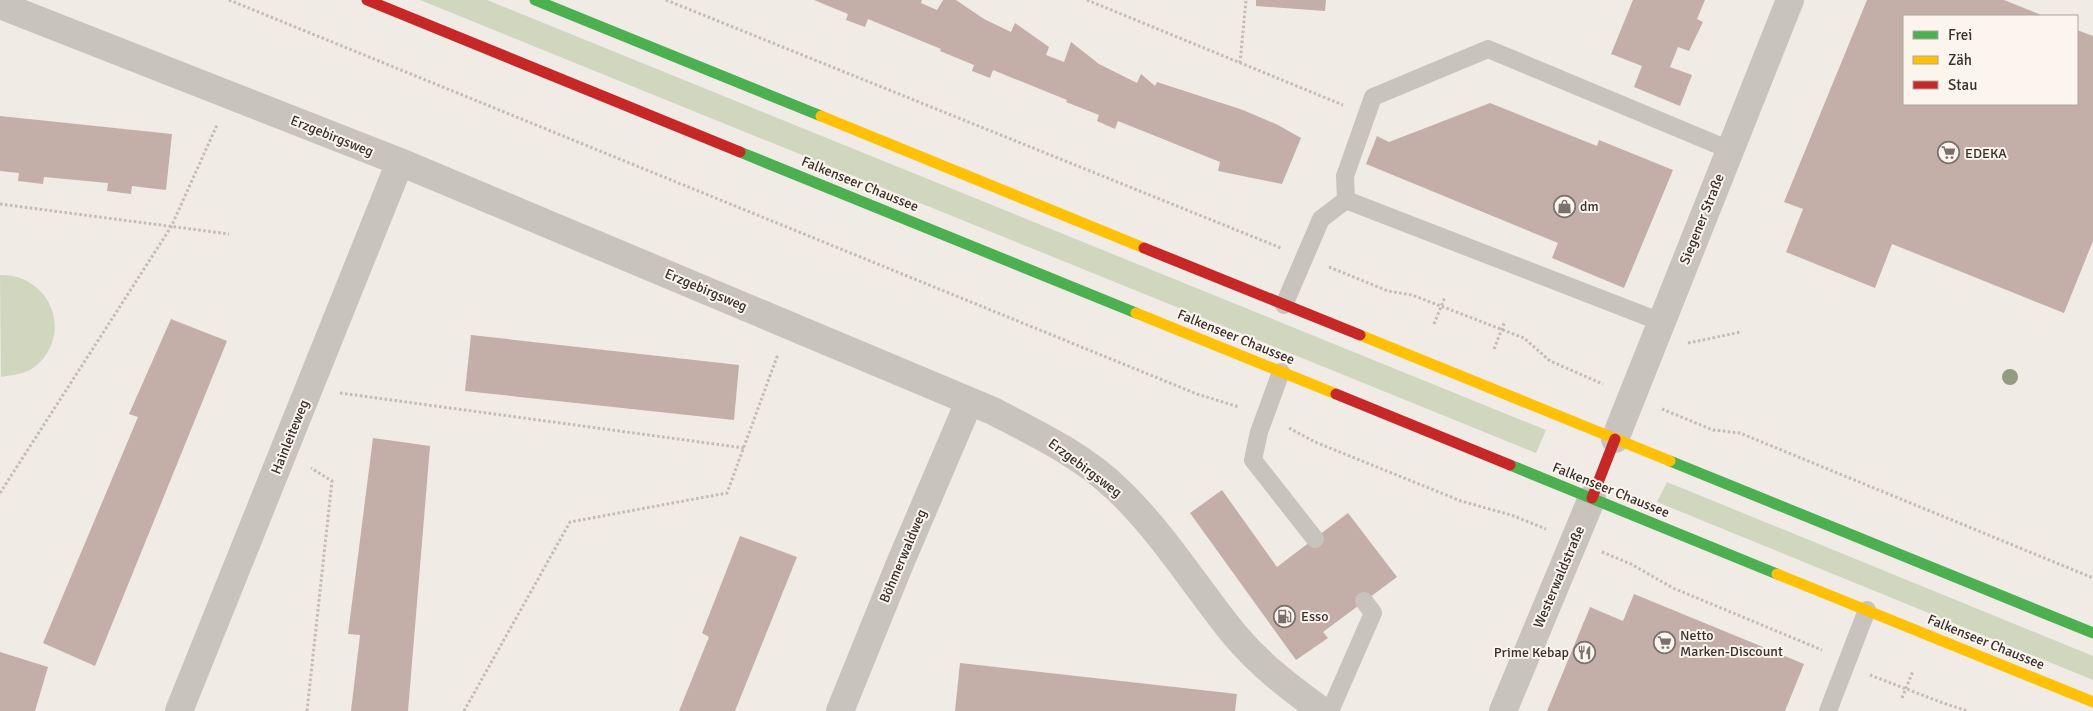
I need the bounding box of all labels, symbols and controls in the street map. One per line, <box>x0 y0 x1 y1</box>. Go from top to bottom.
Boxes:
legend <box>1903 15 2078 105</box>
text: Frei <box>1948 26 1972 44</box>
text: Zäh <box>1948 51 1972 69</box>
text: Stau <box>1948 76 1977 94</box>
street label: Erzgebirgsweg <box>288 112 376 160</box>
supermarket icon: EDEKA <box>1937 141 1961 165</box>
place label: EDEKA <box>1965 145 2007 162</box>
street label: Falkenseer Chaussee <box>799 153 921 215</box>
street label: Siegener Straße <box>1676 171 1728 267</box>
shop icon: dm <box>1552 194 1576 218</box>
place label: dm <box>1580 198 1599 215</box>
street label: Erzgebirgsweg <box>662 265 750 315</box>
street label: Falkenseer Chaussee <box>1175 306 1297 368</box>
street label: Hainleiteweg <box>267 397 313 477</box>
street label: Erzgebirgsweg <box>1045 435 1125 501</box>
street label: Falkenseer Chaussee <box>1550 459 1672 521</box>
street label: Böhmerwaldweg <box>876 507 930 605</box>
street label: Westerwaldstraße <box>1530 523 1588 631</box>
fuel station icon: Esso <box>1273 604 1297 628</box>
place label: Esso <box>1301 608 1328 625</box>
street label: Falkenseer Chaussee <box>1925 611 2047 673</box>
place label: Netto Marken-Discount <box>1680 627 1783 660</box>
supermarket icon: Netto Marken-Discount <box>1652 631 1676 655</box>
restaurant icon: Prime Kebap <box>1573 640 1597 664</box>
place label: Prime Kebap <box>1494 644 1569 661</box>

